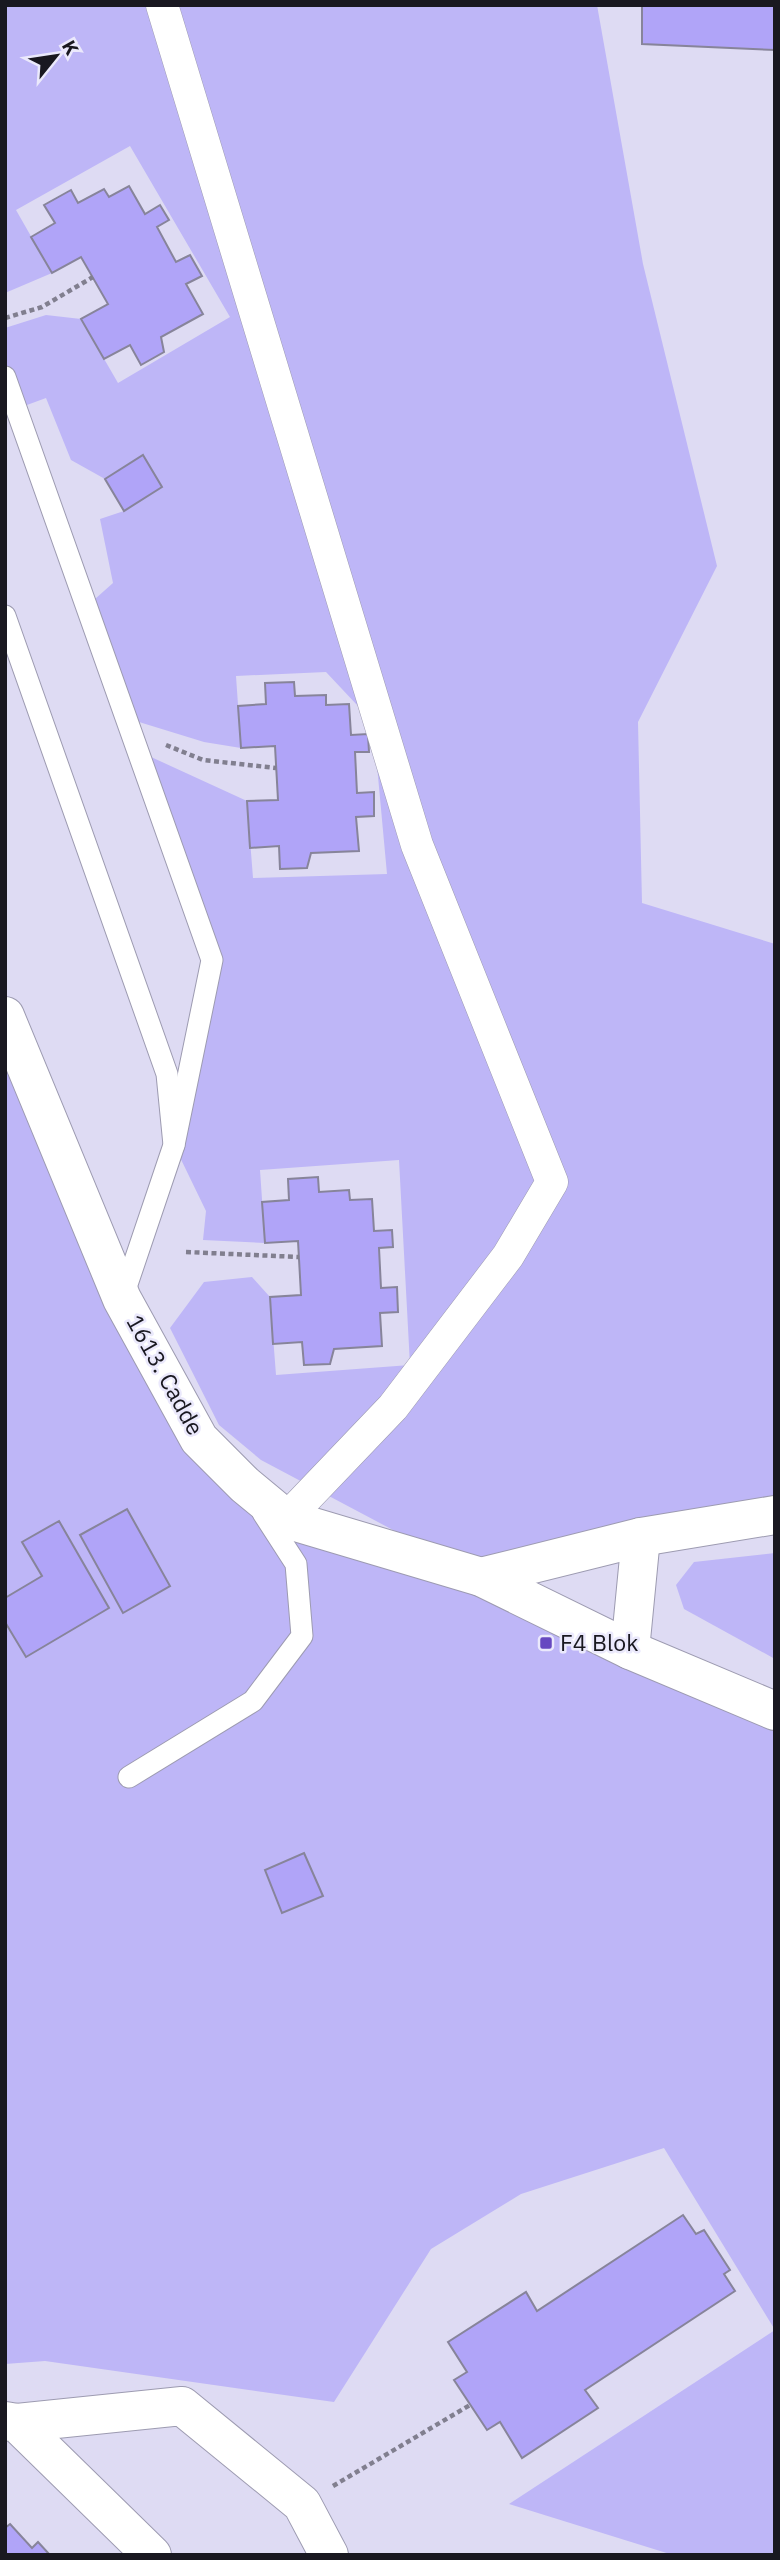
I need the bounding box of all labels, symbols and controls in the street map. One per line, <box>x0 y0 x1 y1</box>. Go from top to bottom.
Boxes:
north arrow <box>21 21 91 91</box>
text: K <box>57 36 84 59</box>
street label: 1613. Cadde <box>121 1309 211 1440</box>
place label: F4 Blok <box>560 1627 638 1657</box>
marker: F4 Blok <box>538 1635 554 1651</box>

